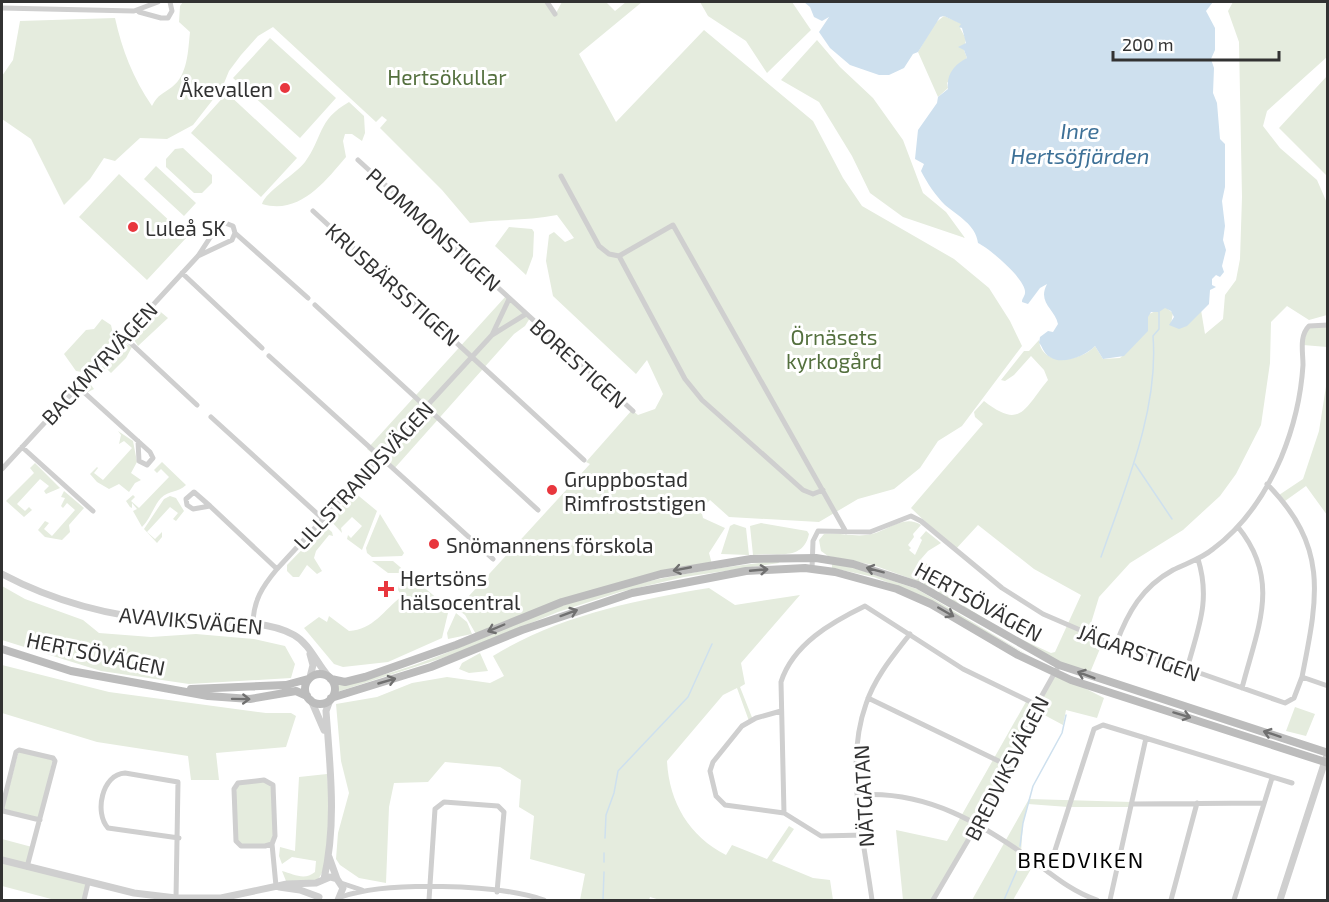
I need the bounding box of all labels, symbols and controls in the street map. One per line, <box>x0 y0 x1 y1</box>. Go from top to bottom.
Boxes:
scale bar <box>1113 24 1280 62</box>
text: 200 m <box>1122 33 1174 55</box>
park label: Hertsökullar <box>387 64 507 89</box>
place label: Åkevallen <box>180 76 273 101</box>
marker: Åkevallen <box>278 81 292 95</box>
water label: Inre Hertsöfjärden <box>1011 117 1149 169</box>
street label: PLOMMONSTIGEN <box>362 162 506 296</box>
place label: Luleå SK <box>145 215 226 240</box>
street label: KRUSBÄRSSTIGEN <box>321 217 465 351</box>
marker: Luleå SK <box>126 220 140 234</box>
street label: BACKMYRVÄGEN <box>36 297 162 429</box>
street label: BORESTIGEN <box>526 313 632 413</box>
park label: Örnäsets kyrkogård <box>786 324 882 373</box>
street label: LILLSTRANDSVÄGEN <box>288 396 438 554</box>
place label: Gruppbostad Rimfroststigen <box>564 466 706 515</box>
marker: Gruppbostad Rimfroststigen <box>545 483 559 497</box>
place label: Snömannens förskola <box>446 532 654 557</box>
marker: Snömannens förskola <box>427 537 441 551</box>
street label: HERTSÖVÄGEN <box>911 556 1047 646</box>
one-way arrow <box>672 564 692 575</box>
one-way arrow <box>748 564 768 575</box>
one-way arrow <box>865 564 884 575</box>
place label: Hertsöns hälsocentral <box>400 565 521 614</box>
marker: Hertsöns hälsocentral <box>377 580 395 598</box>
street label: AVAVIKSVÄGEN <box>118 601 264 639</box>
one-way arrow <box>559 606 578 617</box>
one-way arrow <box>937 606 954 618</box>
street label: JÄGARSTIGEN <box>1074 618 1204 686</box>
one-way arrow <box>488 623 506 634</box>
street label: HERTSÖVÄGEN <box>24 626 168 680</box>
one-way arrow <box>1077 669 1096 680</box>
one-way arrow <box>377 674 396 686</box>
street label: BREDVIKSVÄGEN <box>959 692 1053 844</box>
one-way arrow <box>230 693 250 705</box>
one-way arrow <box>1172 710 1191 721</box>
one-way arrow <box>1263 728 1282 739</box>
street label: NÄTGATAN <box>848 744 878 848</box>
district label: BREDVIKEN <box>1017 846 1145 872</box>

